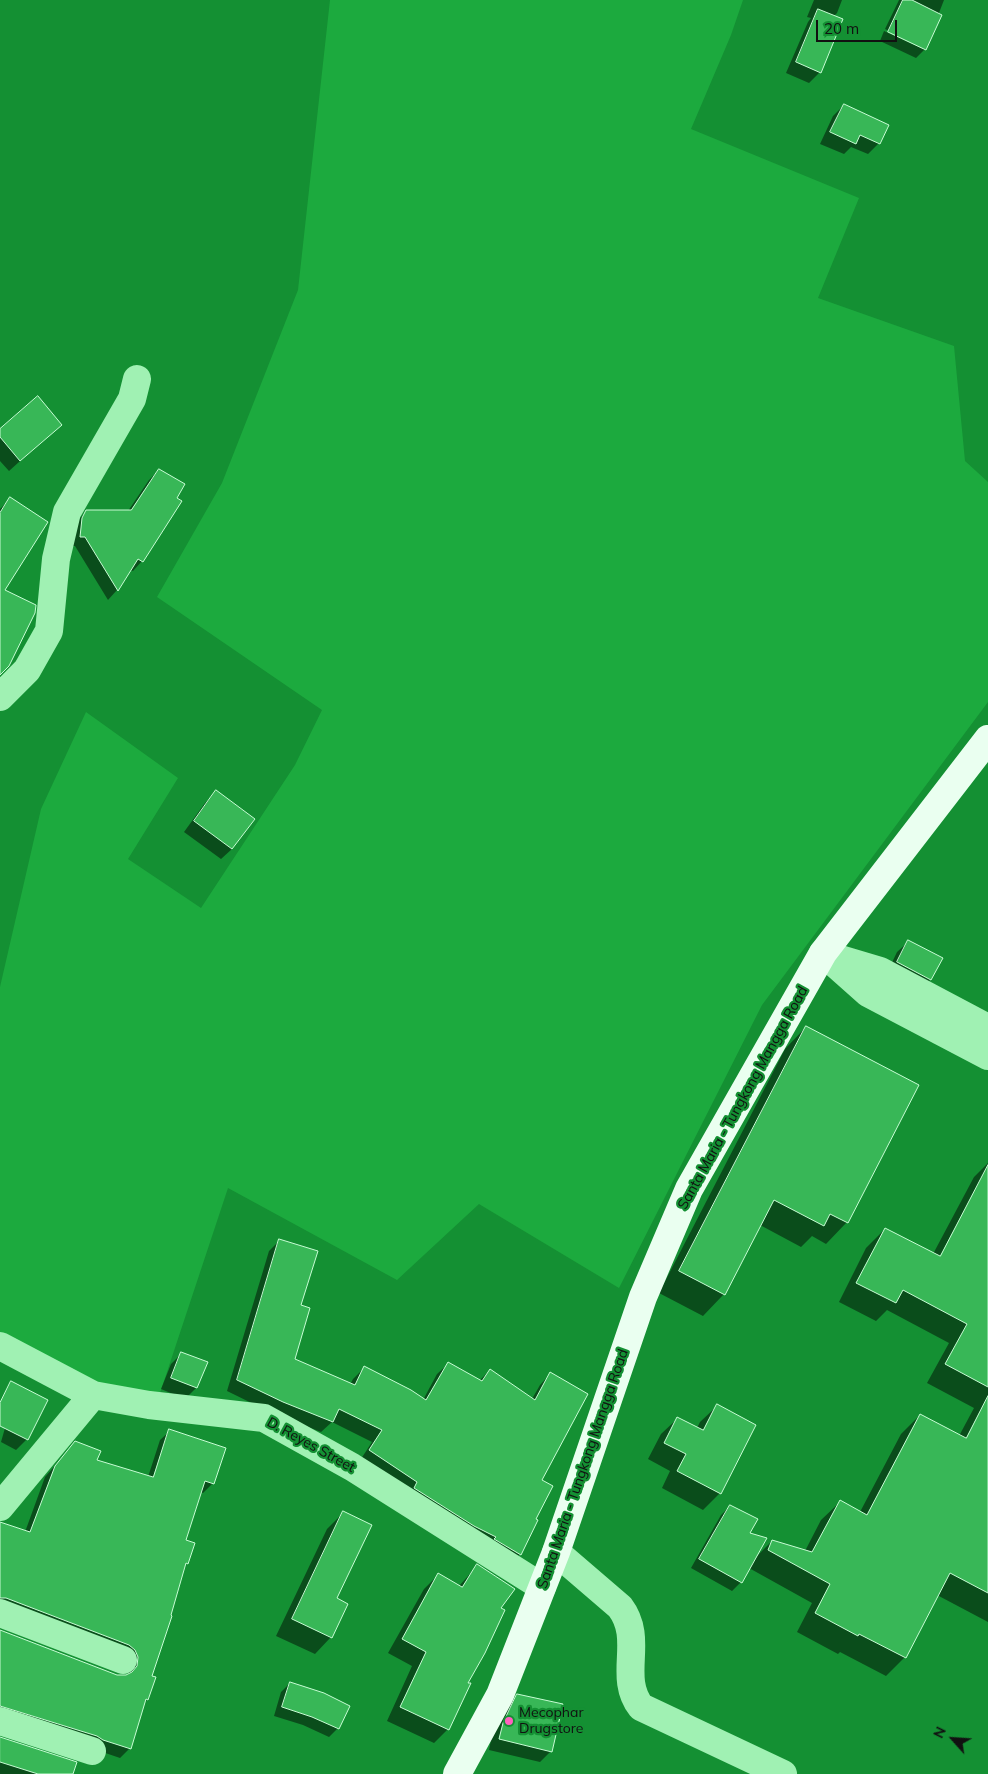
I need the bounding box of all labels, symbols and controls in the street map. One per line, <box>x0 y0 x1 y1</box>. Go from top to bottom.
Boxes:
scale bar <box>818 10 899 42</box>
text: 20 m <box>824 19 859 38</box>
street label: Santa Maria - Tungkong Mangga Road <box>675 984 811 1212</box>
street label: Santa Maria - Tungkong Mangga Road <box>534 1347 632 1591</box>
street label: D. Reyes Street <box>264 1414 358 1476</box>
place label: Mecophar Drugstore <box>519 1705 583 1738</box>
north arrow <box>928 1714 978 1764</box>
marker: Mecophar Drugstore <box>503 1715 515 1727</box>
text: N <box>929 1724 950 1741</box>

